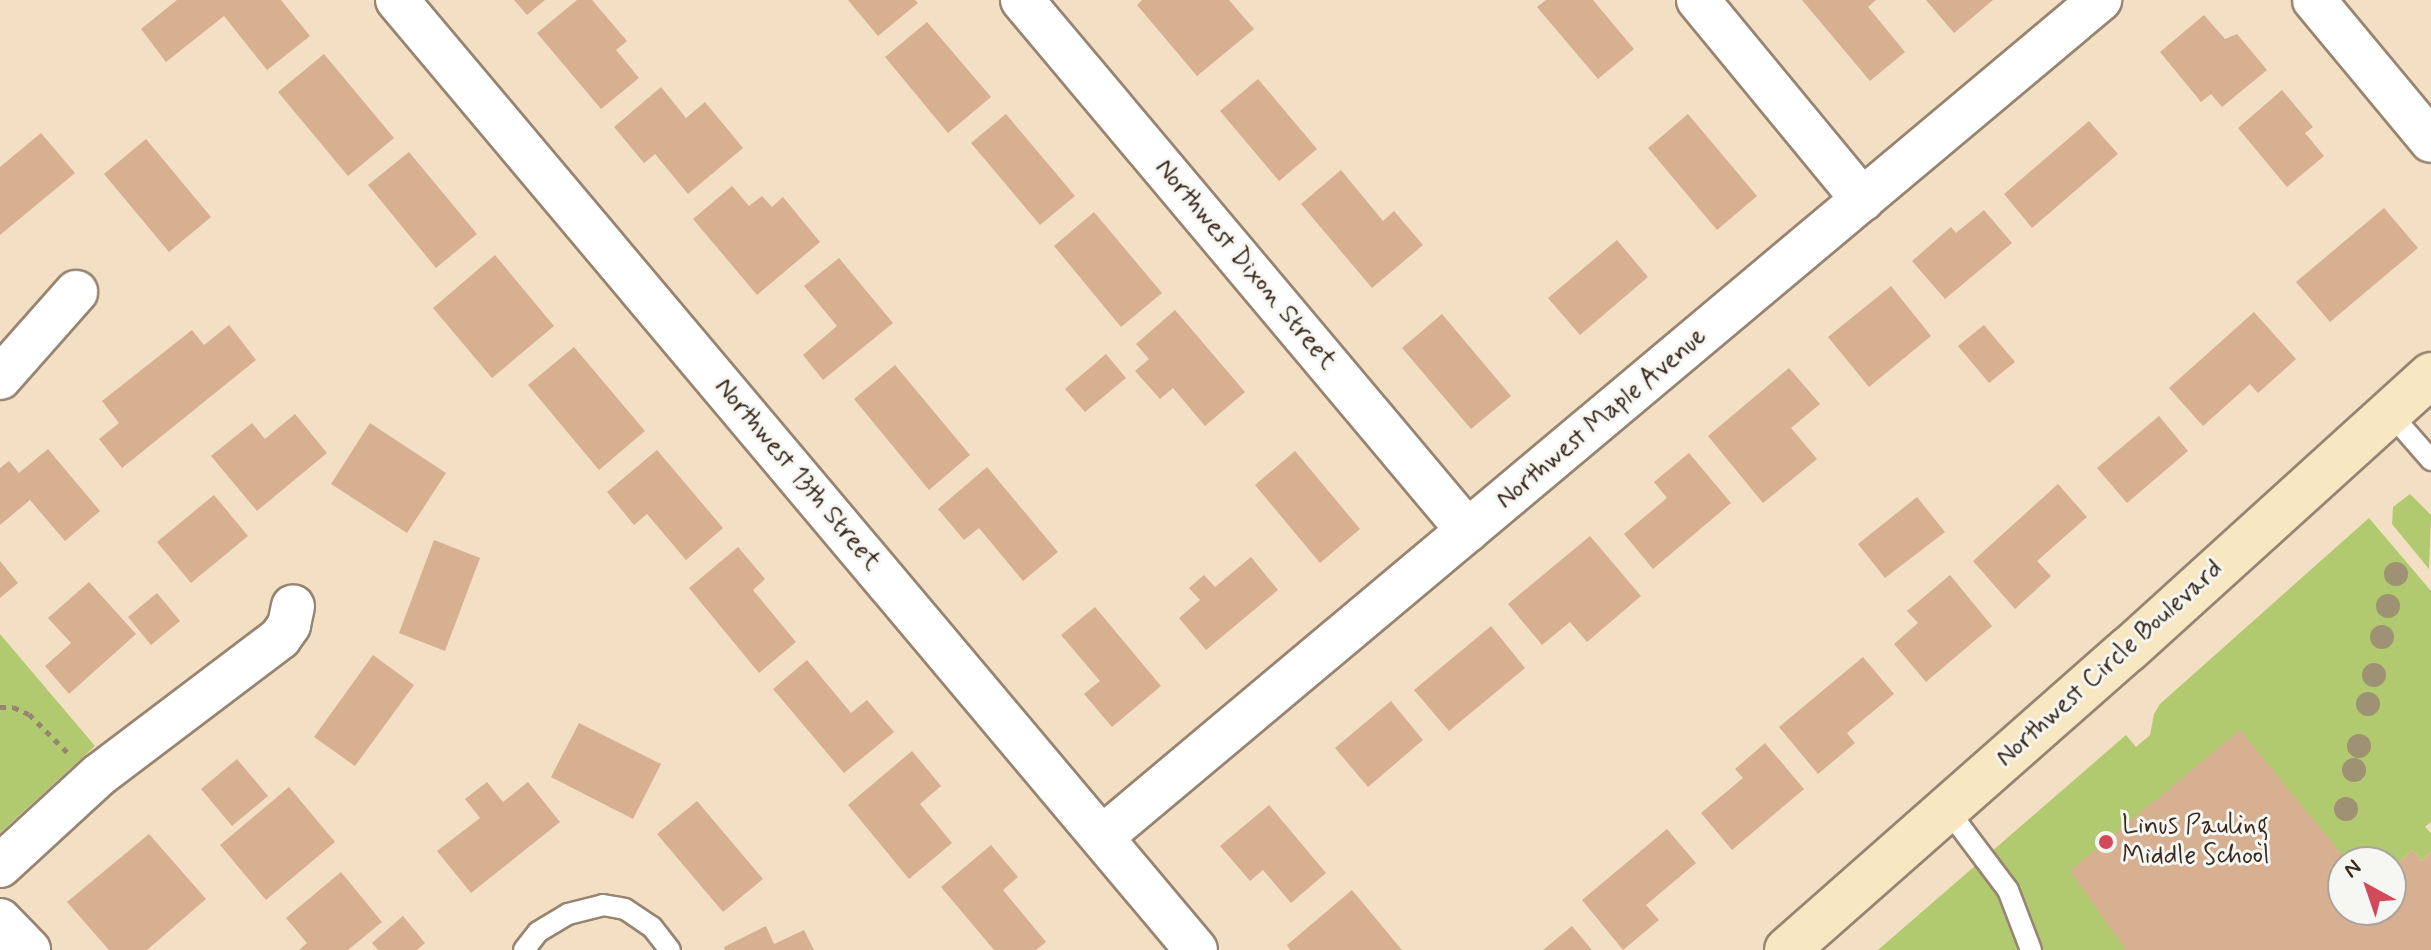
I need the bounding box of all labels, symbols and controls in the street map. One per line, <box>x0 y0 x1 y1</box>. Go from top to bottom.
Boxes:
street label: Northwest Dixon Street <box>1148 153 1342 377</box>
street label: Northwest Maple Avenue <box>1489 320 1715 518</box>
street label: Northwest 13th Street <box>707 372 887 578</box>
street label: Northwest Circle Boulevard <box>1992 555 2228 773</box>
place label: Linus Pauling Middle School <box>2122 811 2271 872</box>
marker: Linus Pauling Middle School <box>2097 833 2115 851</box>
north arrow <box>2327 846 2407 926</box>
text: N <box>2338 854 2367 885</box>

